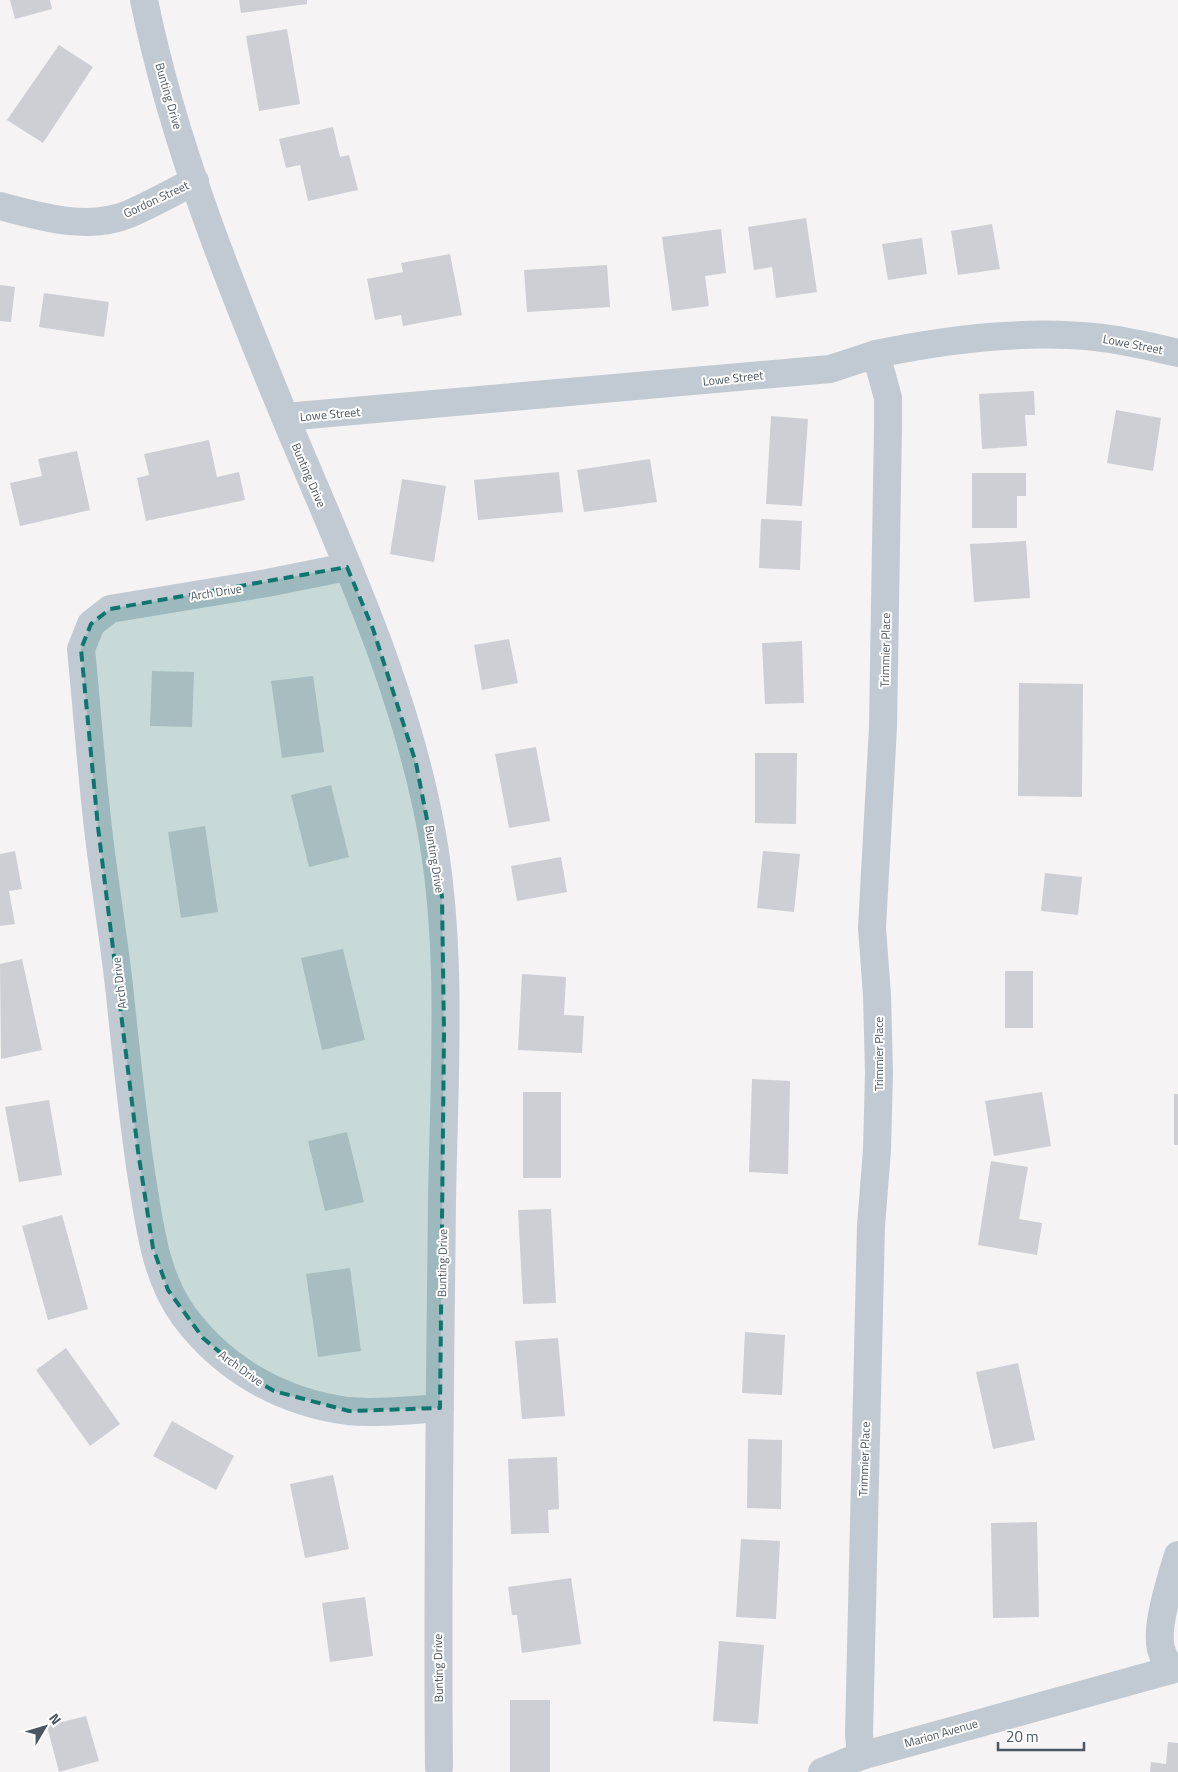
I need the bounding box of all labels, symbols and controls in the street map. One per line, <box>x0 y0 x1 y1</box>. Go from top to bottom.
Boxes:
street label: Bunting Drive <box>150 60 188 132</box>
street label: Gordon Street <box>120 175 193 222</box>
street label: Lowe Street <box>1101 329 1165 359</box>
street label: Lowe Street <box>702 365 765 391</box>
street label: Lowe Street <box>299 402 362 426</box>
street label: Bunting Drive <box>287 440 331 510</box>
street label: Arch Drive <box>189 579 243 605</box>
street label: Trimmier Place <box>875 612 895 688</box>
street label: Bunting Drive <box>420 824 450 894</box>
street label: Arch Drive <box>106 956 132 1010</box>
street label: Trimmier Place <box>869 1017 888 1091</box>
street label: Bunting Drive <box>432 1229 452 1297</box>
street label: Arch Drive <box>214 1345 268 1391</box>
street label: Trimmier Place <box>853 1421 875 1497</box>
street label: Bunting Drive <box>428 1634 448 1702</box>
north arrow <box>20 1702 70 1752</box>
text: N <box>44 1708 67 1729</box>
street label: Marion Avenue <box>902 1713 980 1753</box>
scale bar <box>998 1720 1084 1752</box>
text: 20 m <box>1006 1725 1039 1748</box>

